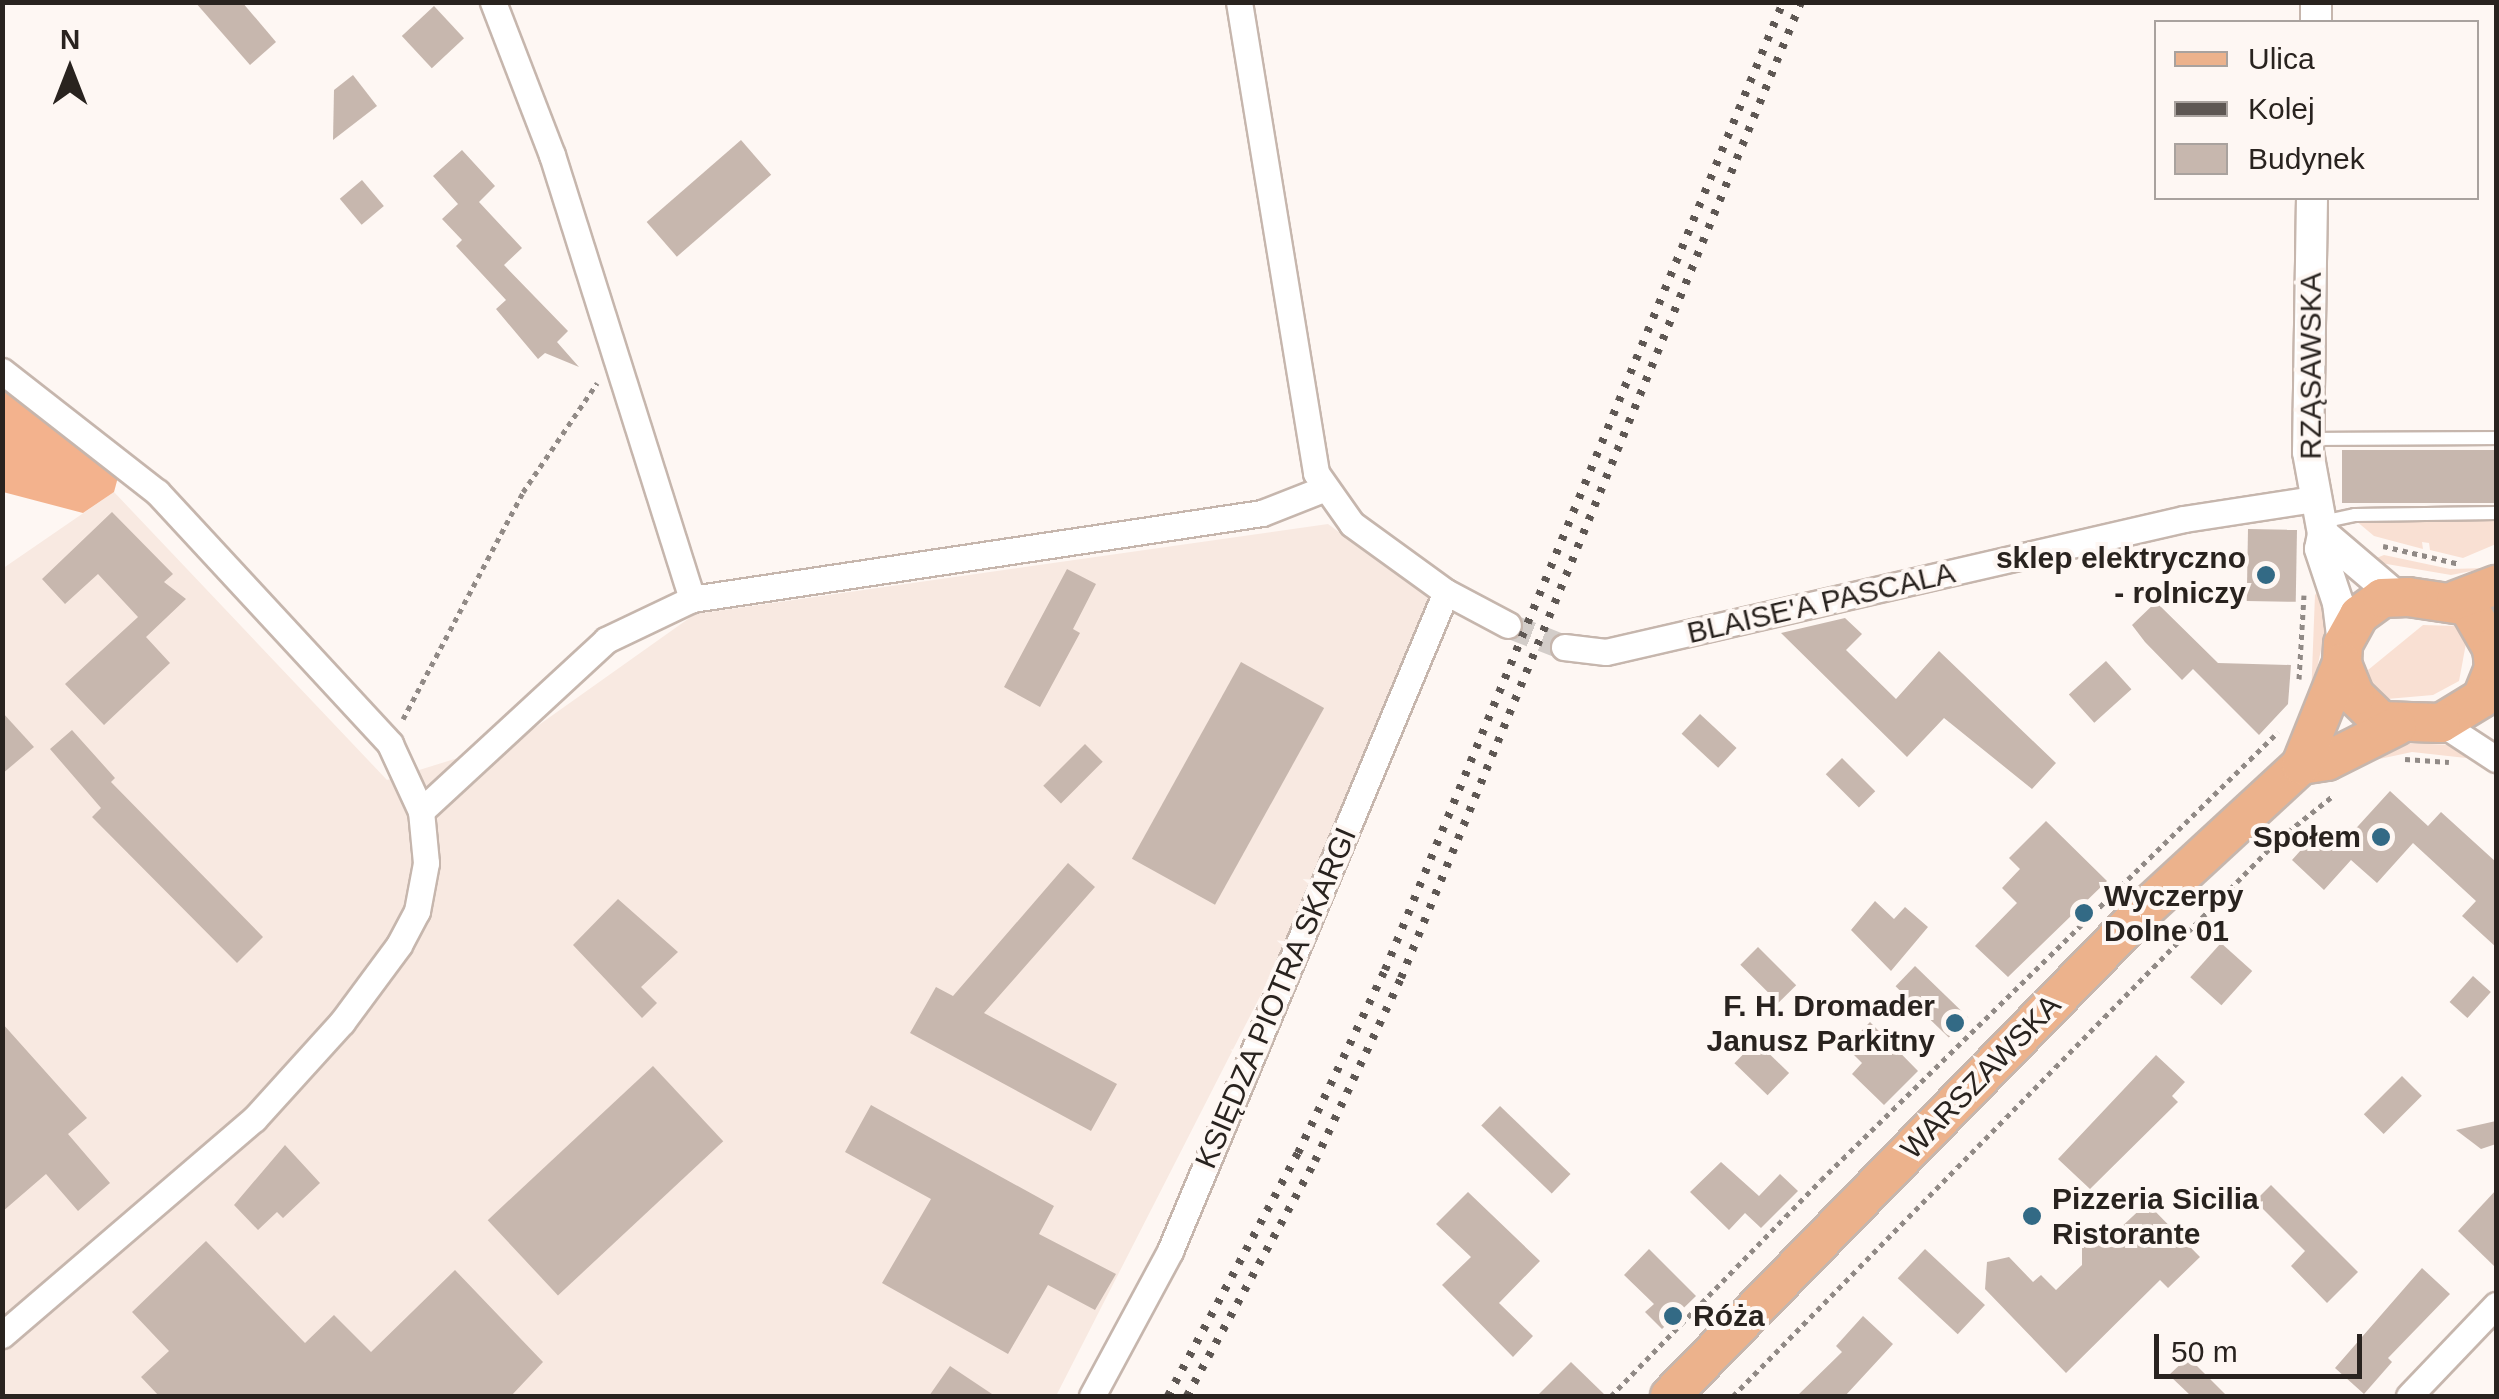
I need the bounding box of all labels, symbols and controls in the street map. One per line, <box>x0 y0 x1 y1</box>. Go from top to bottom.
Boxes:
north arrow <box>20 20 120 120</box>
legend <box>2154 20 2479 200</box>
text: N <box>60 24 80 55</box>
text: Ulica <box>2248 42 2315 75</box>
text: Kolej <box>2248 92 2315 125</box>
text: Budynek <box>2248 142 2365 175</box>
street label: RZĄSAWSKA <box>2293 272 2329 460</box>
place label: sklep elektryczno - rolniczy <box>1996 540 2246 610</box>
street label: BLAISE'A PASCALA <box>1683 554 1959 652</box>
marker: sklep elektryczno - rolniczy <box>2255 564 2277 586</box>
place label: Społem <box>2253 819 2361 855</box>
street label: KSIĘDZA PIOTRA SKARGI <box>1187 821 1365 1175</box>
marker: Społem <box>2370 826 2392 848</box>
place label: Wyczerpy Dolne 01 <box>2104 878 2244 948</box>
marker: Wyczerpy Dolne 01 <box>2073 902 2095 924</box>
street label: WARSZAWSKA <box>1894 987 2068 1167</box>
place label: F. H. Dromader Janusz Parkitny <box>1707 988 1935 1058</box>
marker: F. H. Dromader Janusz Parkitny <box>1944 1012 1966 1034</box>
place label: Pizzeria Sicilia Ristorante <box>2052 1181 2259 1252</box>
marker: Pizzeria Sicilia Ristorante <box>2021 1205 2043 1227</box>
place label: Róża <box>1693 1298 1765 1334</box>
marker: Róża <box>1662 1305 1684 1327</box>
scale bar <box>2159 1314 2366 1376</box>
text: 50 m <box>2171 1335 2238 1368</box>

